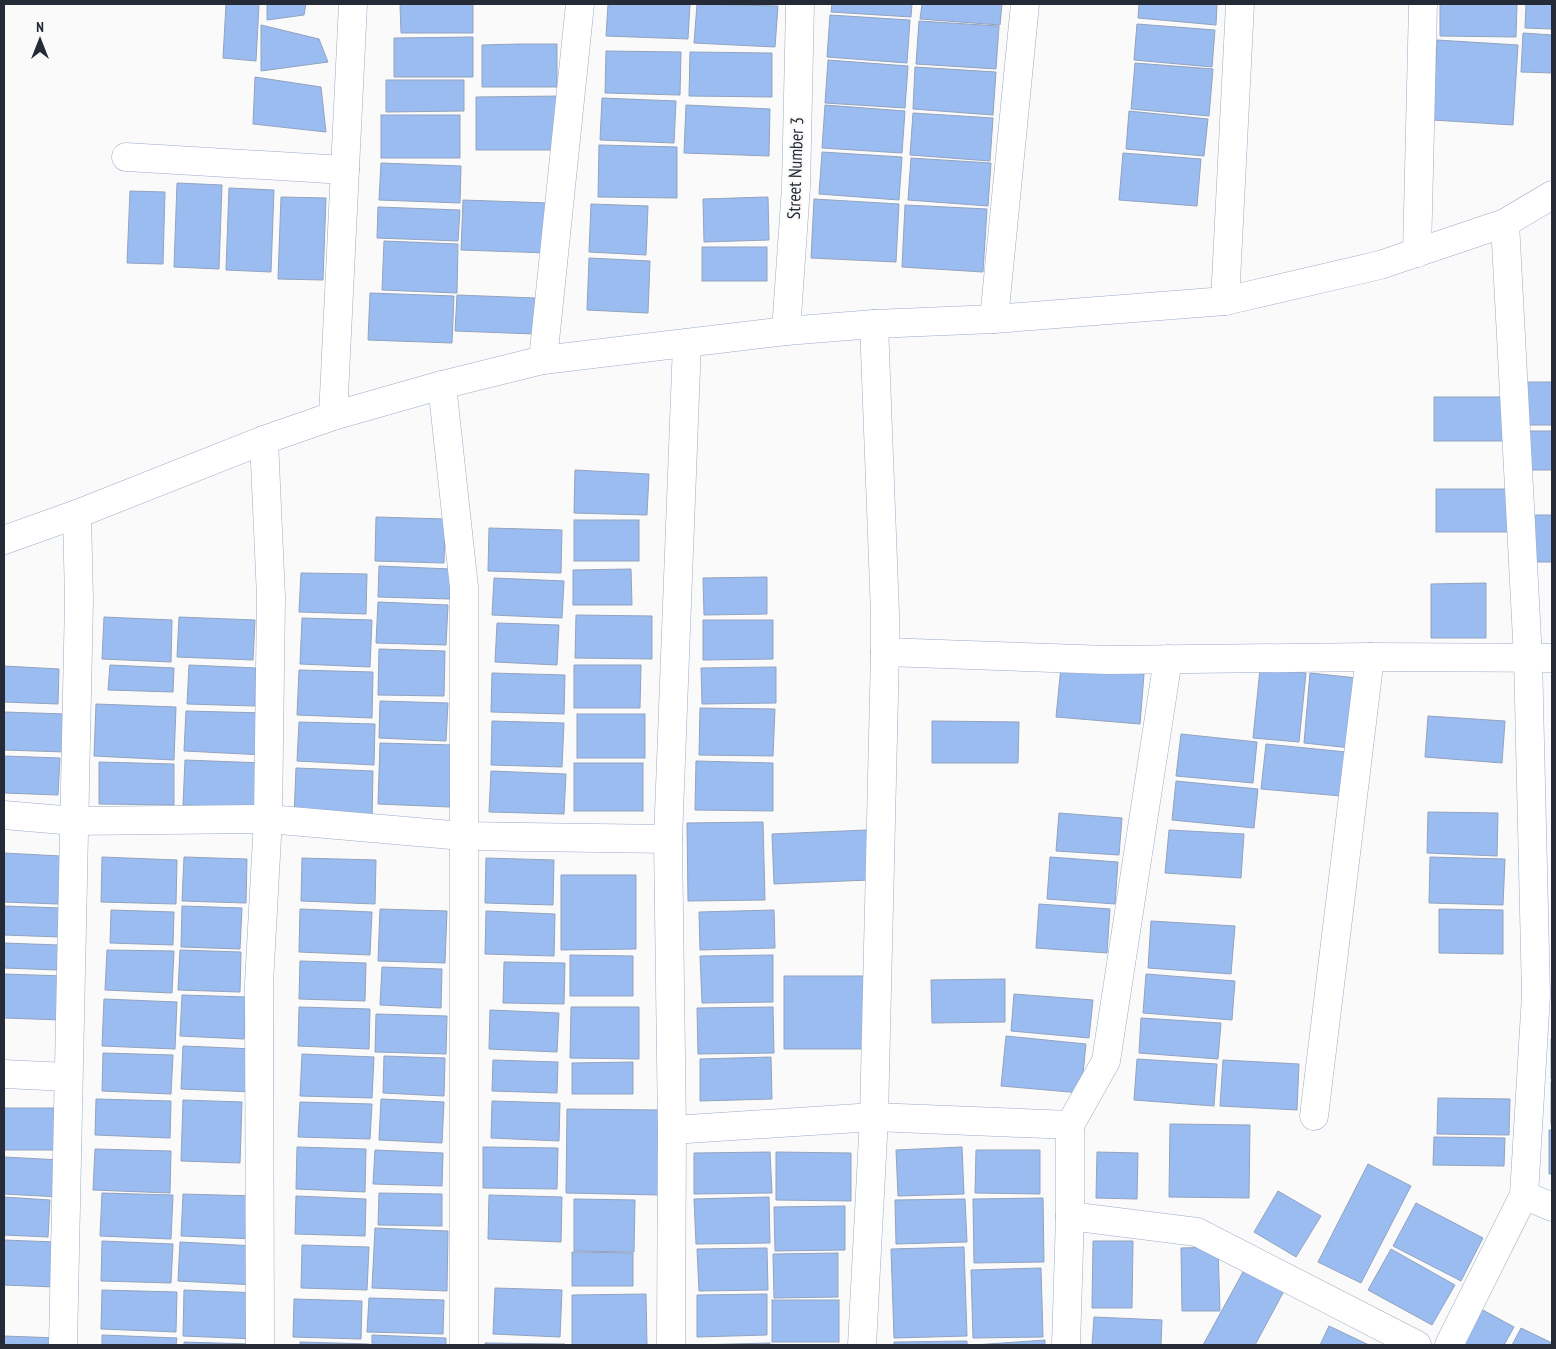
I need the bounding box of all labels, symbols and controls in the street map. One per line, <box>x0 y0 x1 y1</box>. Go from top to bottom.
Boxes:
north arrow <box>15 15 65 65</box>
text: N <box>36 18 44 36</box>
street label: Street Number 3 <box>782 116 808 220</box>

